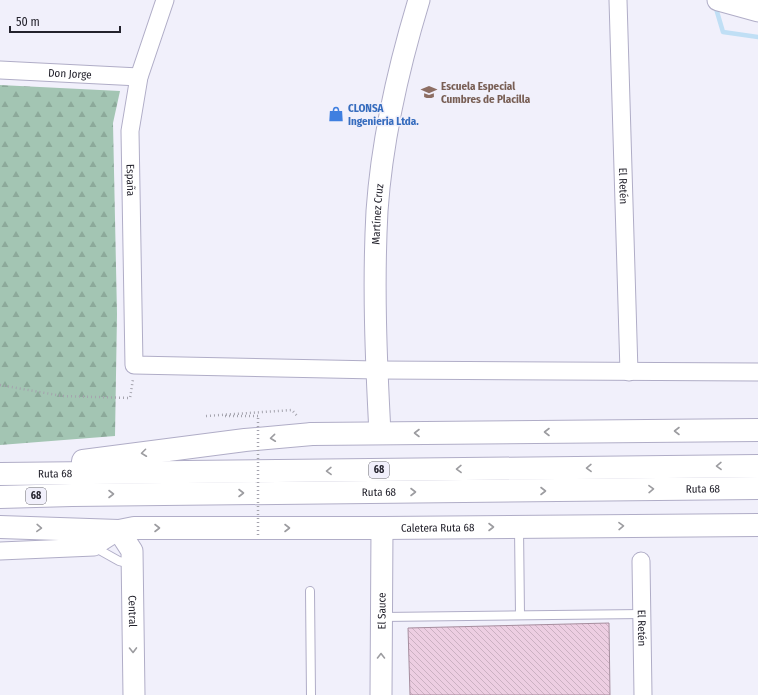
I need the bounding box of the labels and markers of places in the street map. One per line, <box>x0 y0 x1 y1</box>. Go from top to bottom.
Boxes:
place label: Escuela Especial Cumbres de Placilla <box>441 80 531 106</box>
school or university icon: Escuela Especial Cumbres de Placilla <box>420 83 438 101</box>
place label: CLONSA Ingenieria Ltda. <box>348 102 419 128</box>
shop icon: CLONSA Ingenieria Ltda. <box>327 105 345 123</box>

